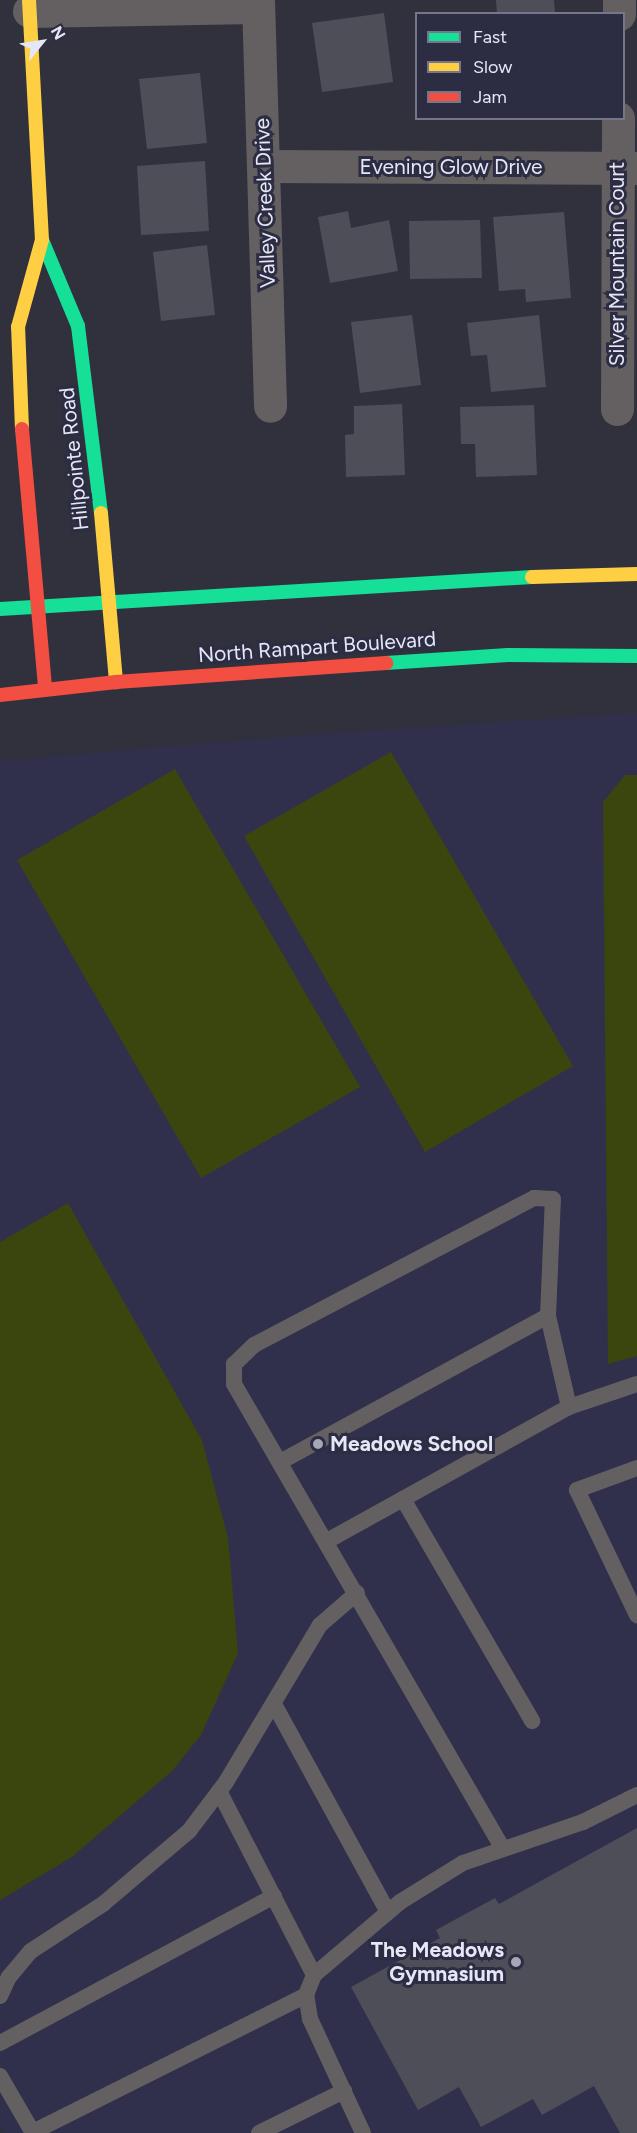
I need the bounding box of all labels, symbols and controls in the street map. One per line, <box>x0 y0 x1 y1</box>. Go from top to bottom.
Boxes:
north arrow <box>12 12 72 72</box>
legend <box>415 12 625 120</box>
text: N <box>47 23 69 43</box>
text: Fast <box>473 26 507 48</box>
text: Slow <box>473 56 512 78</box>
text: Jam <box>473 86 507 108</box>
street label: Valley Creek Drive <box>249 118 281 288</box>
street label: Evening Glow Drive <box>359 154 543 180</box>
street label: Silver Mountain Court <box>604 162 630 366</box>
street label: Hillpointe Road <box>54 386 94 532</box>
street label: North Rampart Boulevard <box>197 626 437 668</box>
place label: Meadows School <box>330 1431 493 1457</box>
marker: Meadows School <box>311 1437 325 1451</box>
place label: The Meadows Gymnasium <box>371 1937 504 1987</box>
marker: The Meadows Gymnasium <box>509 1955 523 1969</box>

